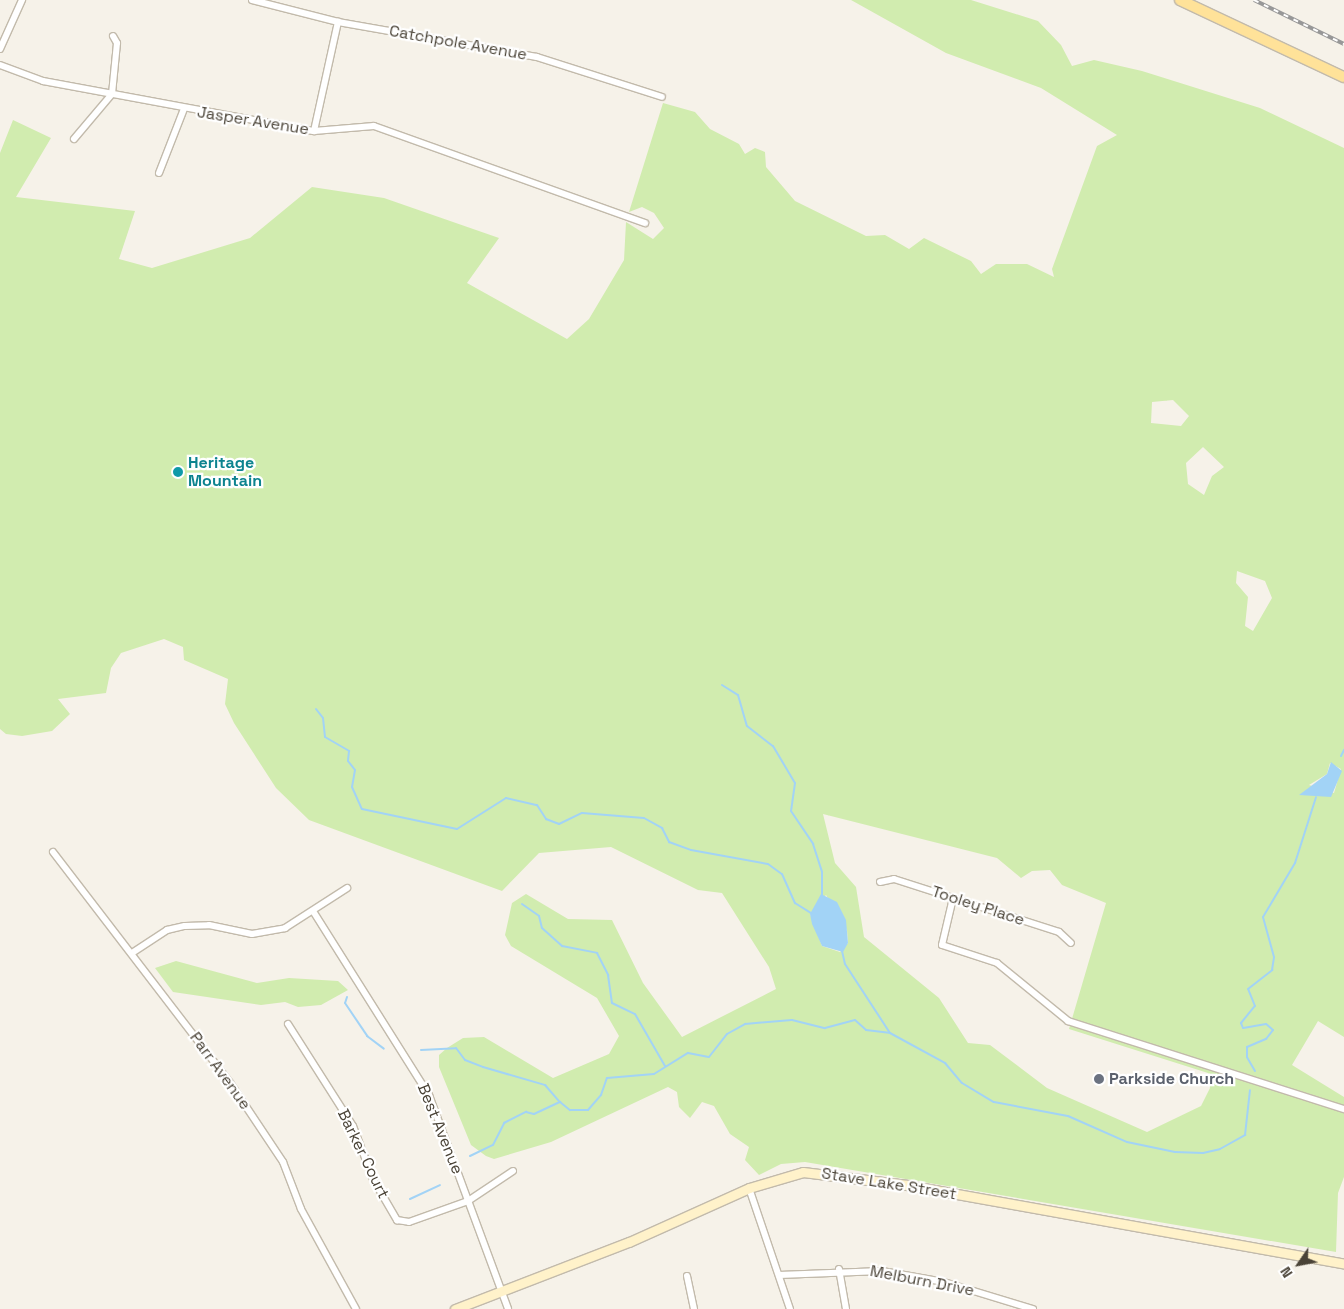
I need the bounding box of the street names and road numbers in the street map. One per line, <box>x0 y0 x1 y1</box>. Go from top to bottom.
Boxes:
street label: Catchpole Avenue <box>388 21 528 65</box>
street label: Jasper Avenue <box>196 103 310 139</box>
street label: Tooley Place <box>929 882 1027 930</box>
street label: Parr Avenue <box>185 1028 255 1114</box>
street label: Best Avenue <box>413 1081 467 1177</box>
street label: Barker Court <box>333 1106 393 1202</box>
street label: Stave Lake Street <box>820 1164 958 1204</box>
street label: Melburn Drive <box>868 1262 976 1300</box>

